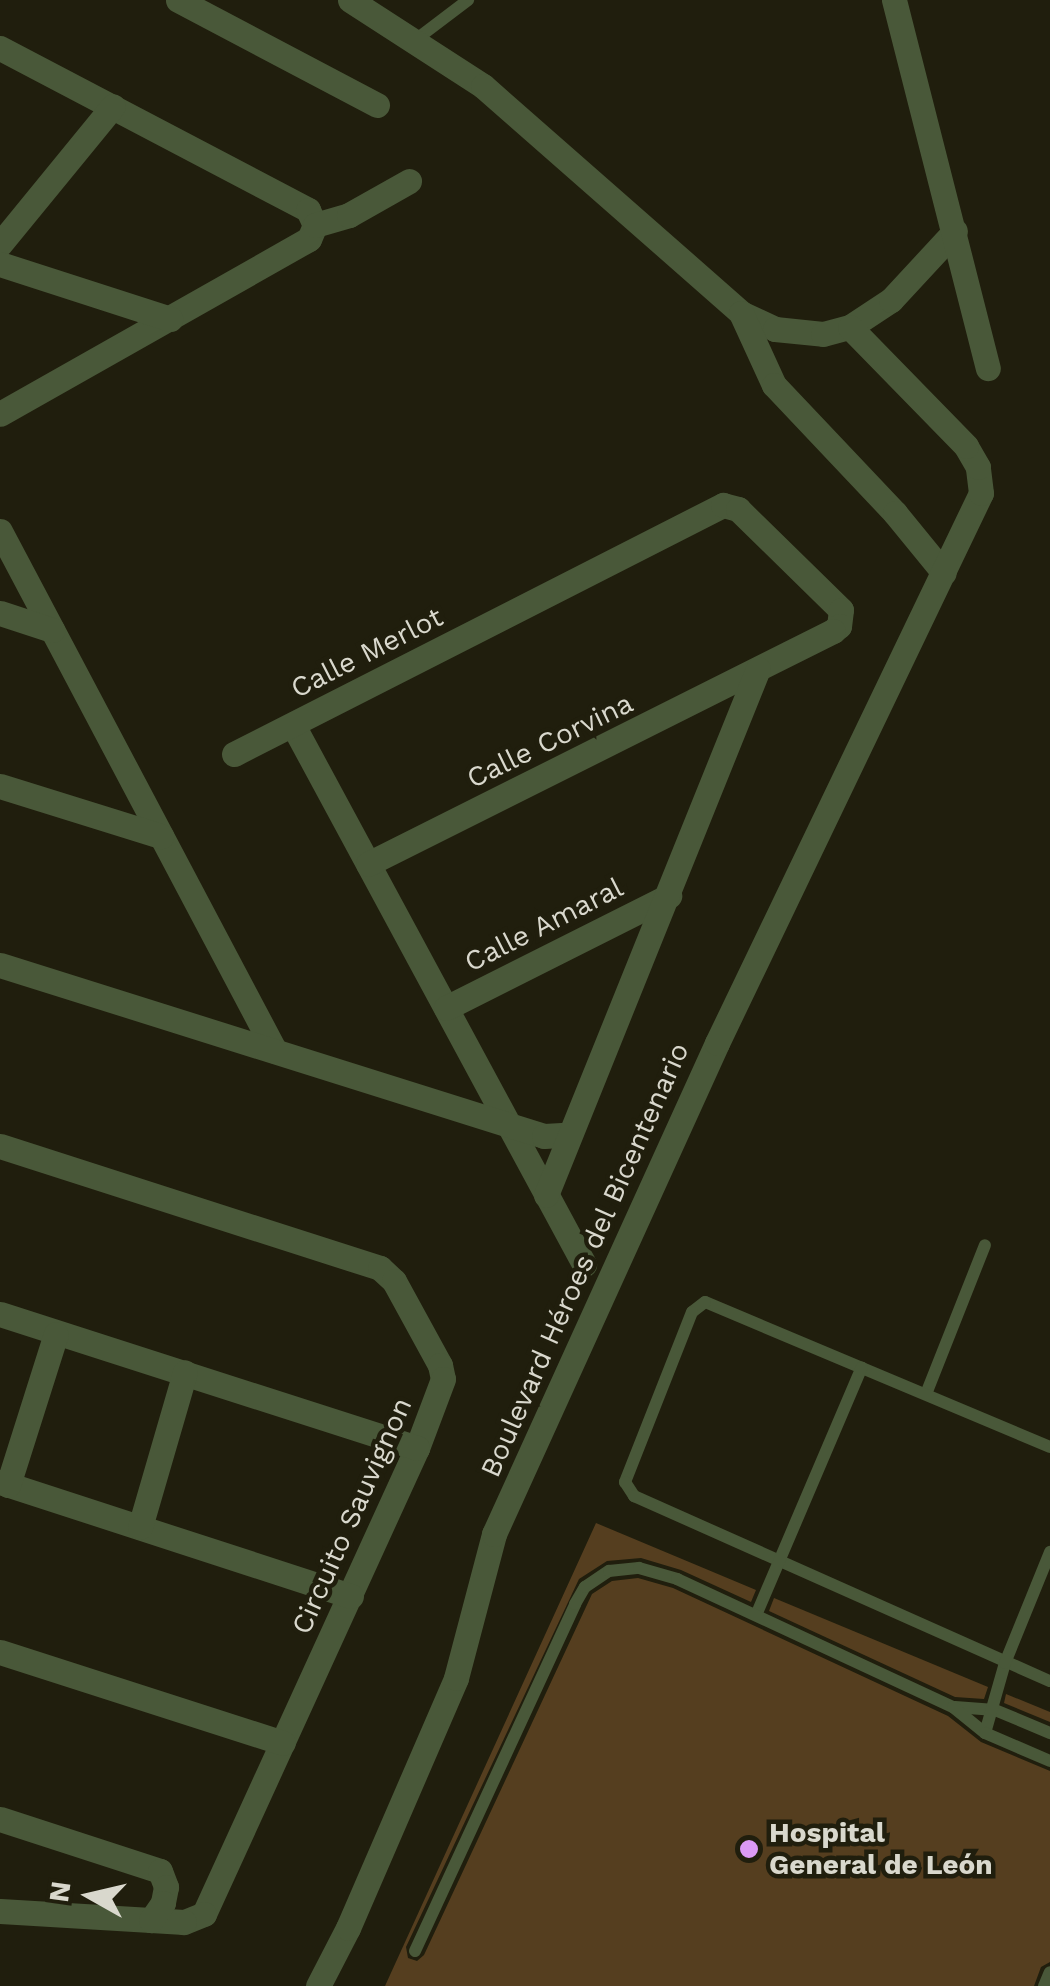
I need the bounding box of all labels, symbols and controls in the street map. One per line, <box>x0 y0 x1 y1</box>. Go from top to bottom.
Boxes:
street label: Calle Merlot <box>285 600 449 706</box>
street label: Calle Corvina <box>462 686 638 796</box>
street label: Calle Amaral <box>459 870 629 980</box>
street label: Boulevard Héroes del Bicentenario <box>473 1037 697 1483</box>
street label: Circuito Sauvignon <box>285 1393 419 1639</box>
place label: Hospital General de León <box>769 1816 993 1882</box>
marker: Hospital General de León <box>738 1838 760 1860</box>
north arrow <box>40 1846 140 1946</box>
text: N <box>42 1879 78 1904</box>

